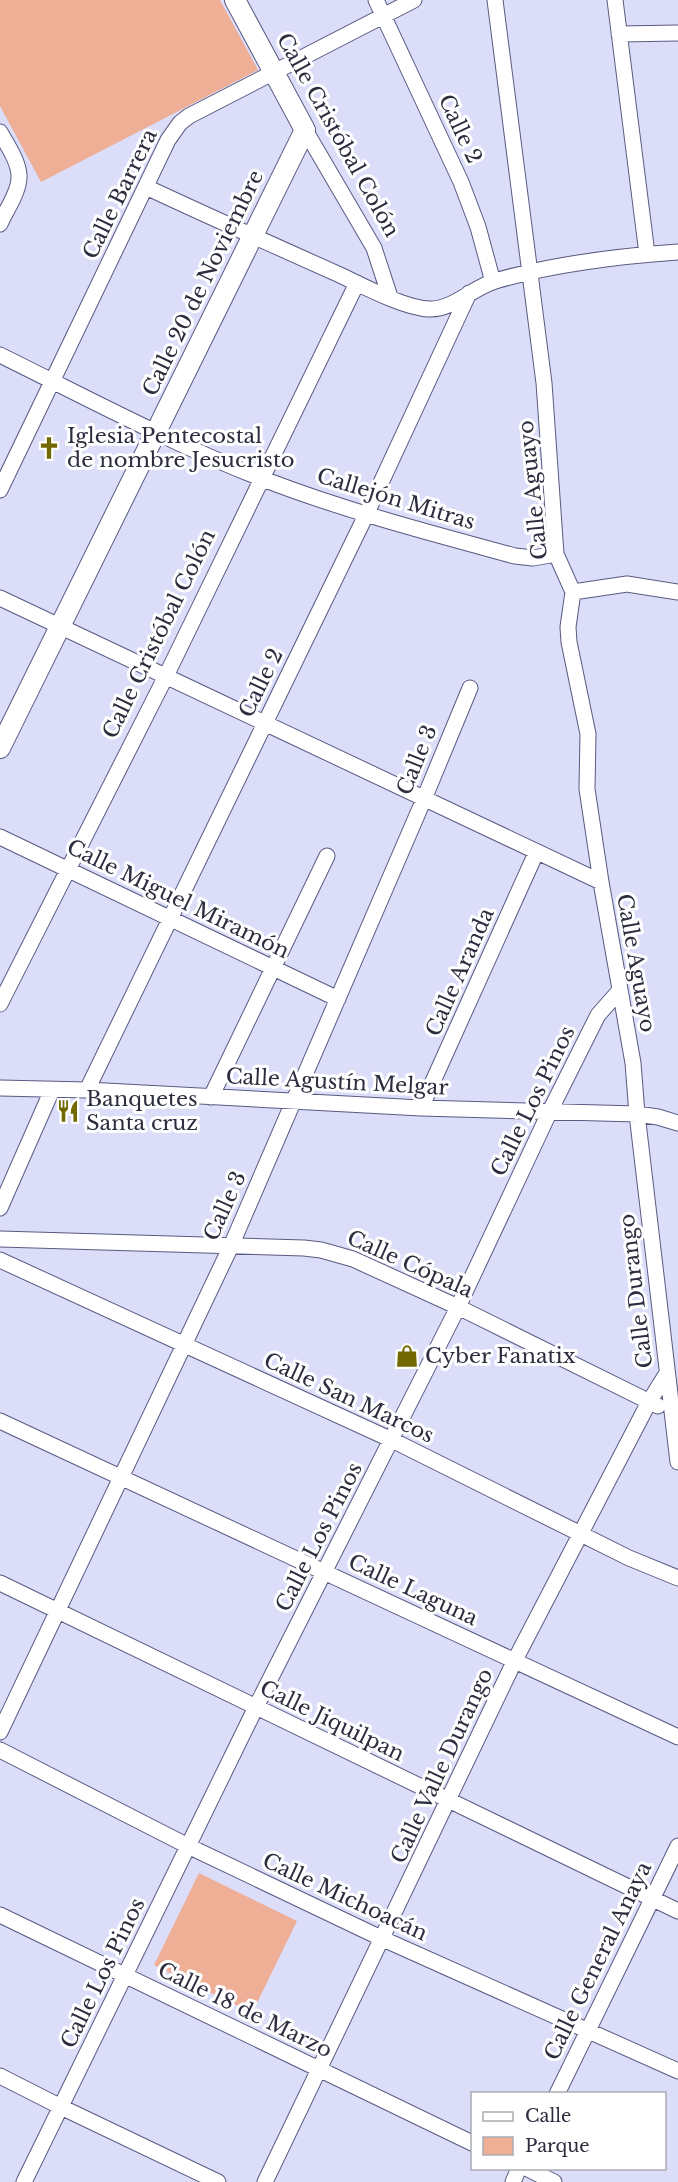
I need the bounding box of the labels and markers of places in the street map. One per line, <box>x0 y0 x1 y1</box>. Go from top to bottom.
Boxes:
place label: Iglesia Pentecostal de nombre Jesucristo <box>67 423 295 473</box>
church icon: Iglesia Pentecostal de nombre Jesucristo <box>36 435 62 461</box>
place label: Banquetes Santa cruz <box>86 1086 198 1136</box>
restaurant icon: Banquetes Santa cruz <box>55 1098 81 1124</box>
shop icon: Cyber Fanatix <box>394 1343 420 1369</box>
place label: Cyber Fanatix <box>425 1343 576 1369</box>

